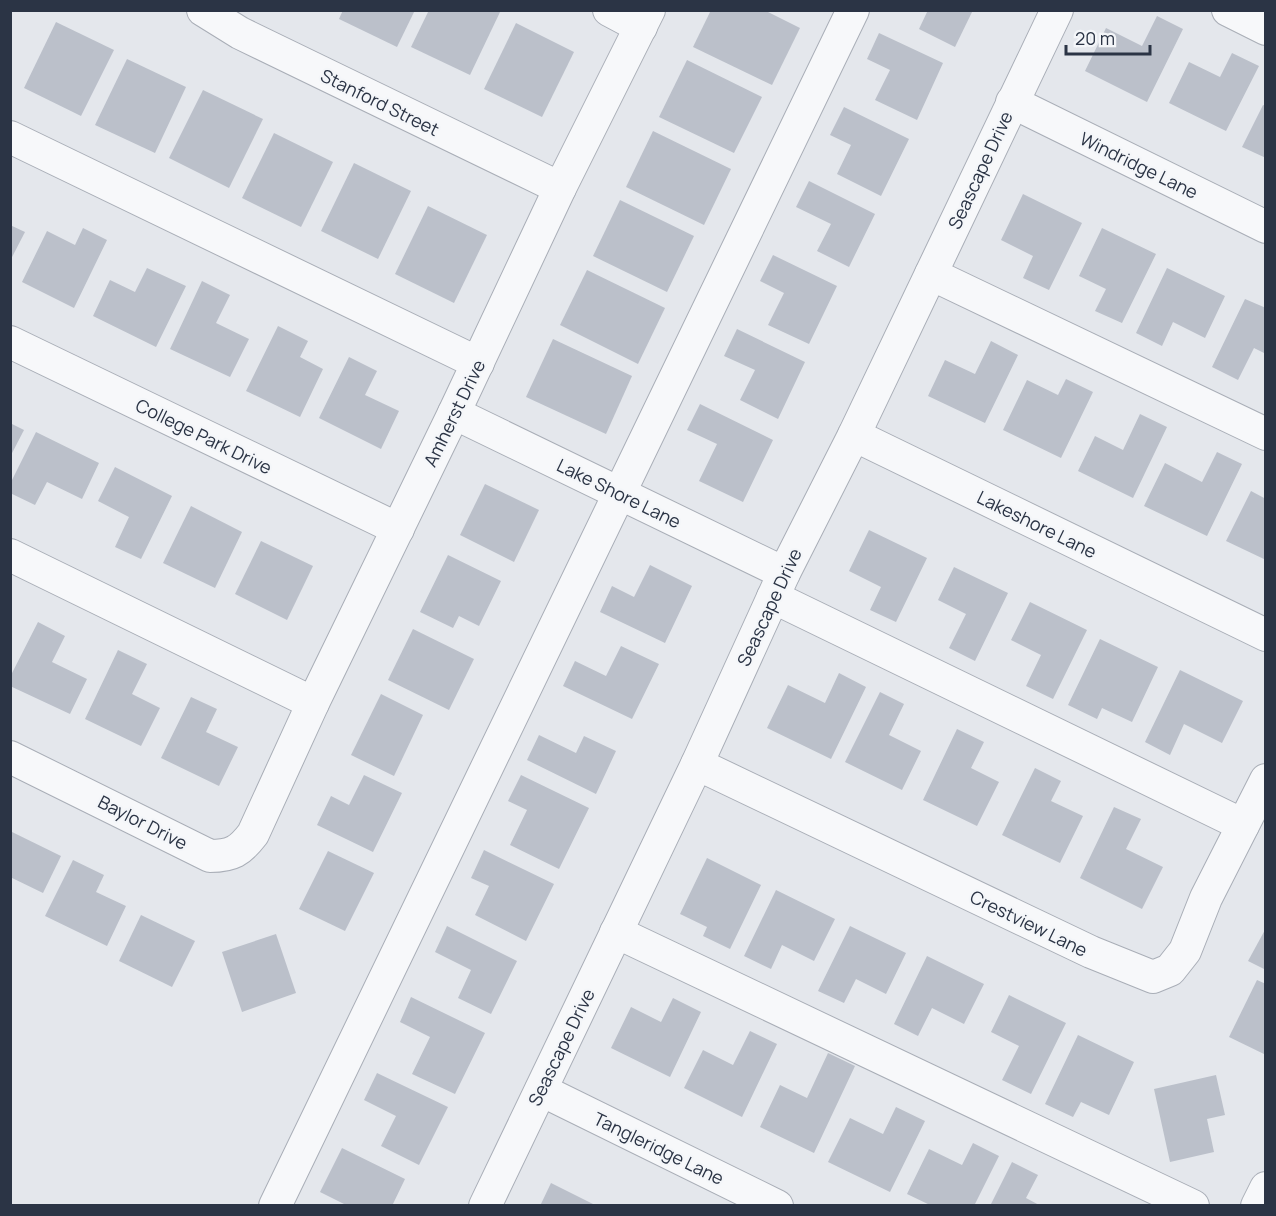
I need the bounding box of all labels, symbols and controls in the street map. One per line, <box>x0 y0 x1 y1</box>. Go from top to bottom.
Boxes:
scale bar <box>1066 18 1150 56</box>
text: 20 m <box>1075 26 1115 50</box>
street label: Stanford Street <box>317 63 443 141</box>
street label: Seascape Drive <box>942 107 1018 233</box>
street label: Windridge Lane <box>1076 126 1202 204</box>
street label: Amherst Drive <box>418 355 490 471</box>
street label: College Park Drive <box>132 393 276 479</box>
street label: Lake Shore Lane <box>553 453 685 533</box>
street label: Lakeshore Lane <box>973 485 1101 563</box>
street label: Seascape Drive <box>731 544 807 670</box>
street label: Baylor Drive <box>94 789 192 855</box>
street label: Crestview Lane <box>966 884 1092 962</box>
street label: Seascape Drive <box>522 984 600 1110</box>
street label: Tangleridge Lane <box>590 1106 728 1190</box>

